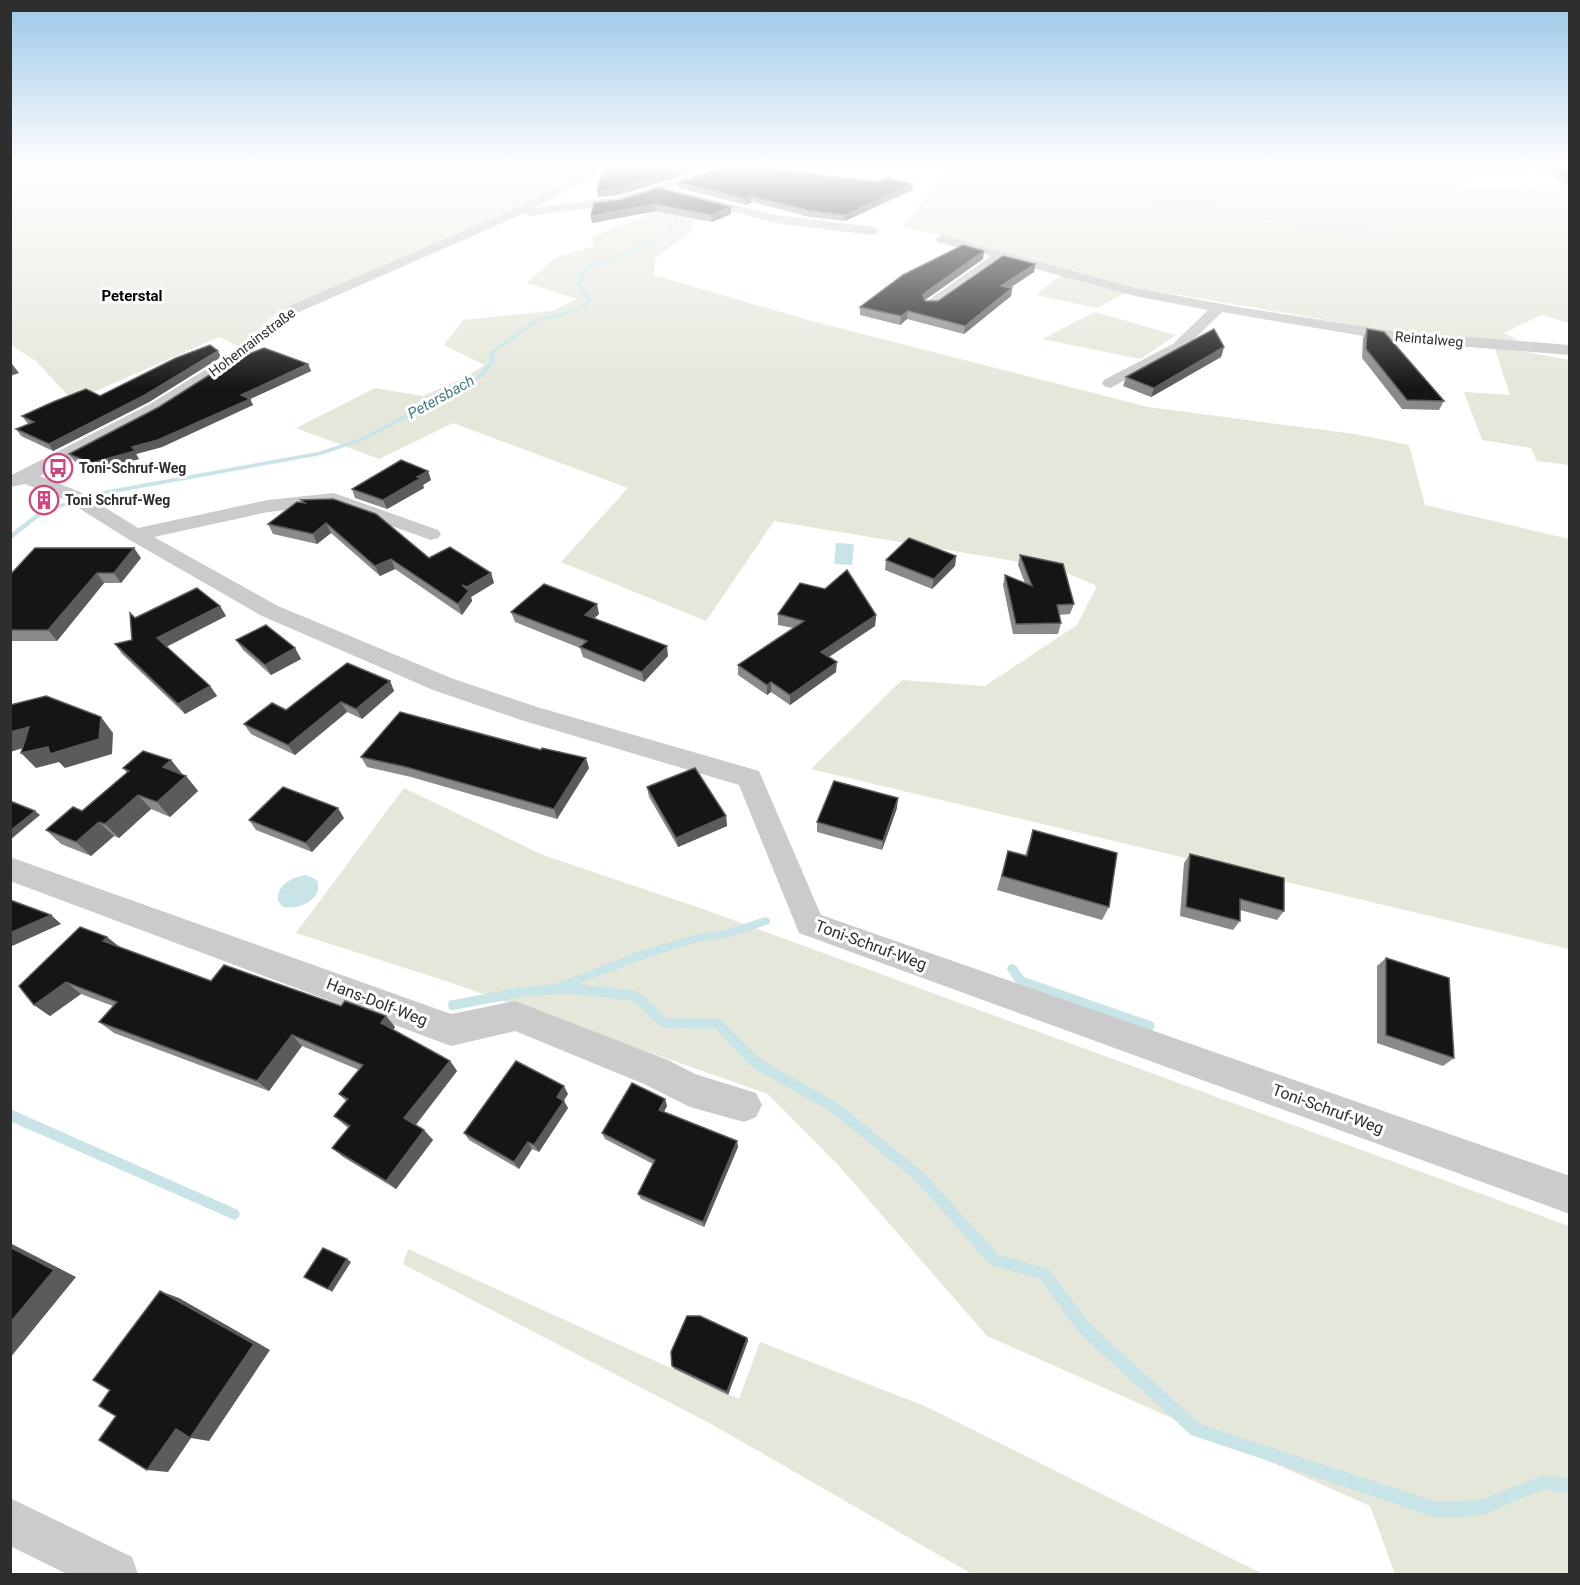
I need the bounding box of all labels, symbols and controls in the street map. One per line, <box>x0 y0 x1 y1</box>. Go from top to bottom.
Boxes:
district label: Peterstal <box>101 287 163 305</box>
street label: Hohenrainstraße <box>206 304 298 380</box>
street label: Reintalweg <box>1394 328 1464 350</box>
water label: Petersbach <box>405 371 477 423</box>
bus stop icon: Toni-Schruf-Weg <box>42 452 74 484</box>
place label: Toni-Schruf-Weg <box>79 460 186 476</box>
building icon: Toni Schruf-Weg <box>28 484 60 516</box>
place label: Toni Schruf-Weg <box>65 492 170 508</box>
street label: Toni-Schruf-Weg <box>813 916 929 974</box>
street label: Hans-Dolf-Weg <box>324 974 430 1030</box>
street label: Toni-Schruf-Weg <box>1270 1080 1386 1138</box>

